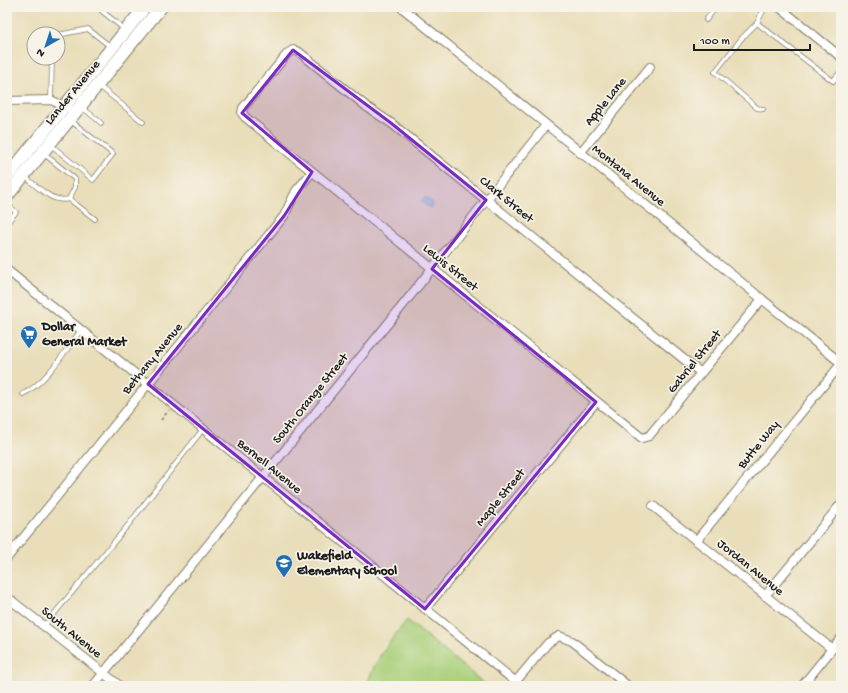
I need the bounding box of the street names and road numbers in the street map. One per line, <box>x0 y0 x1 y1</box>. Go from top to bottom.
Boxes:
street label: Lander Avenue <box>42 57 104 129</box>
street label: Apple Lane <box>582 75 630 129</box>
street label: Montana Avenue <box>588 142 668 210</box>
street label: Clark Street <box>476 174 537 227</box>
street label: Lewis Street <box>419 241 482 296</box>
street label: Bethany Avenue <box>119 320 187 399</box>
street label: Gabriel Street <box>665 326 726 397</box>
street label: South Orange Street <box>270 349 353 447</box>
street label: Butte Way <box>734 417 783 473</box>
street label: Bernell Avenue <box>233 436 305 498</box>
street label: Maple Street <box>473 465 530 530</box>
street label: Jordan Avenue <box>714 537 787 600</box>
street label: South Avenue <box>38 604 104 662</box>

